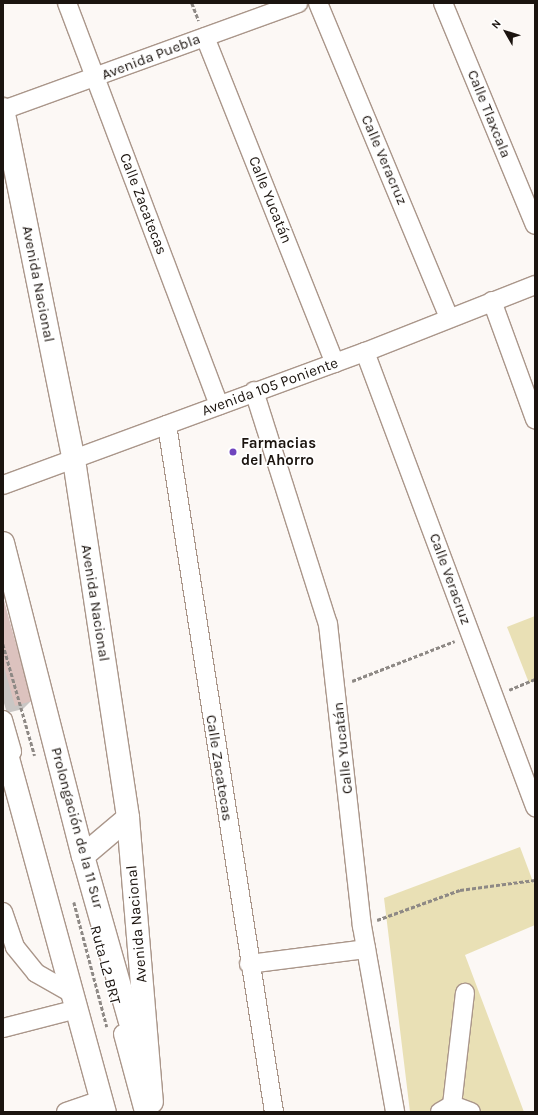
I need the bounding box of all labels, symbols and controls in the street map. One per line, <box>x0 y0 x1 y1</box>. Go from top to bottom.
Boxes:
north arrow <box>486 12 526 52</box>
text: N <box>489 17 504 31</box>
street label: Avenida Puebla <box>99 30 203 84</box>
street label: Calle Tlaxcala <box>463 67 515 161</box>
street label: Calle Veracruz <box>357 112 411 208</box>
street label: Calle Zacatecas <box>115 151 171 257</box>
street label: Calle Yucatán <box>244 154 296 246</box>
street label: Avenida Nacional <box>18 224 58 344</box>
street label: Avenida 105 Poniente <box>199 354 341 420</box>
place label: Farmacias del Ahorro <box>241 434 316 469</box>
marker: Farmacias del Ahorro <box>228 447 238 457</box>
street label: Calle Veracruz <box>425 531 475 627</box>
street label: Avenida Nacional <box>77 543 113 663</box>
street label: Calle Yucatán <box>329 701 357 795</box>
street label: Calle Zacatecas <box>202 714 236 822</box>
street label: Prolongación de la 11 Sur <box>47 745 107 911</box>
street label: Avenida Nacional <box>123 864 151 984</box>
street label: Ruta L2 BRT <box>86 924 124 1006</box>

